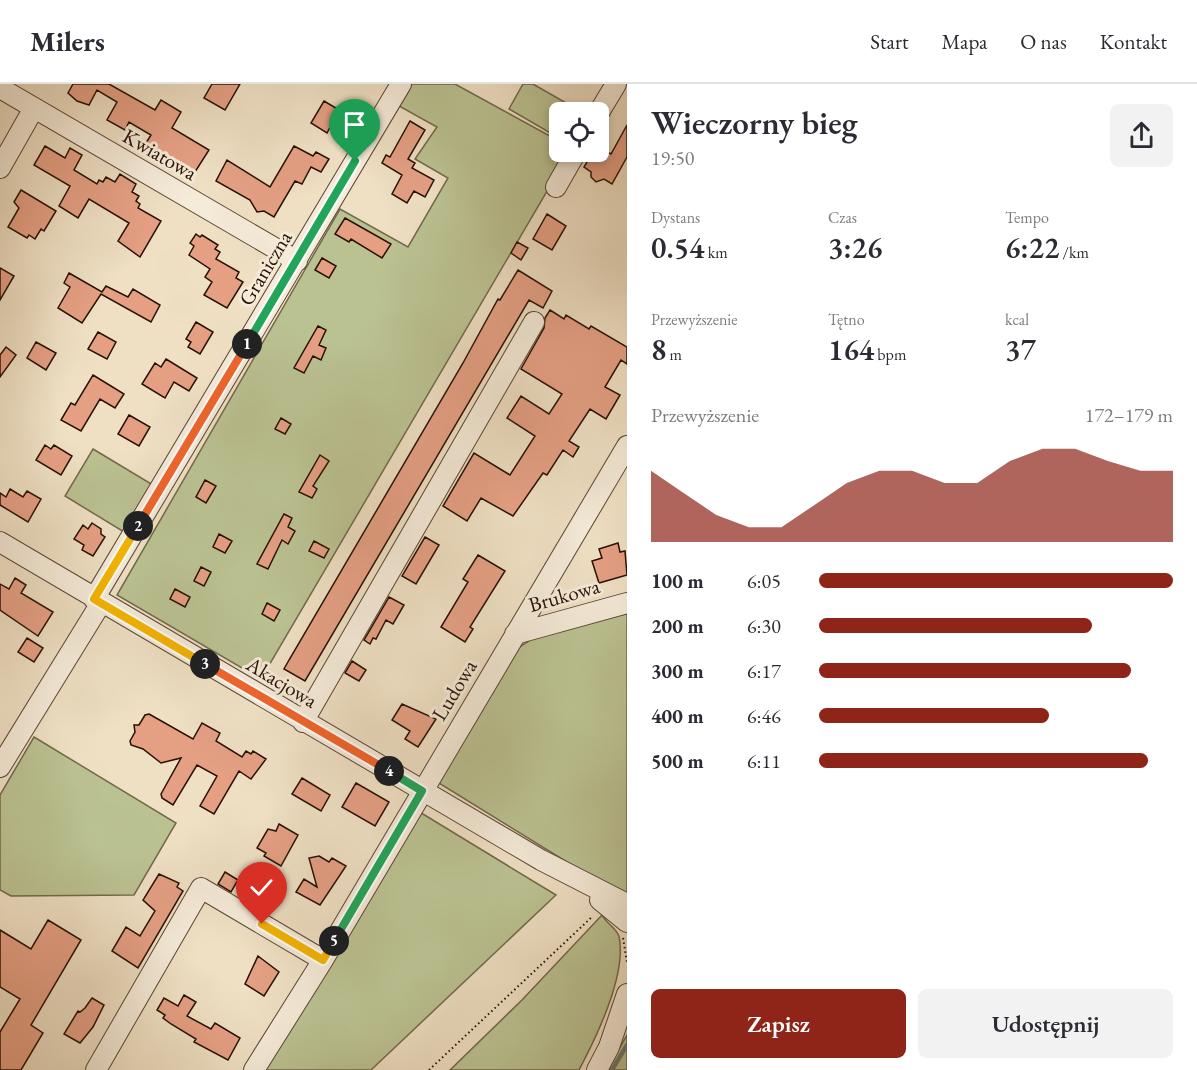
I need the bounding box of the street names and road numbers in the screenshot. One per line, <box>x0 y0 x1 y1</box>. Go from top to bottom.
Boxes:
street label: Kwiatowa <box>118 122 203 186</box>
street label: Graniczna <box>232 225 298 310</box>
street label: Brukowa <box>525 572 603 618</box>
street label: Akacjowa <box>241 650 323 714</box>
street label: Ludowa <box>425 654 483 725</box>

